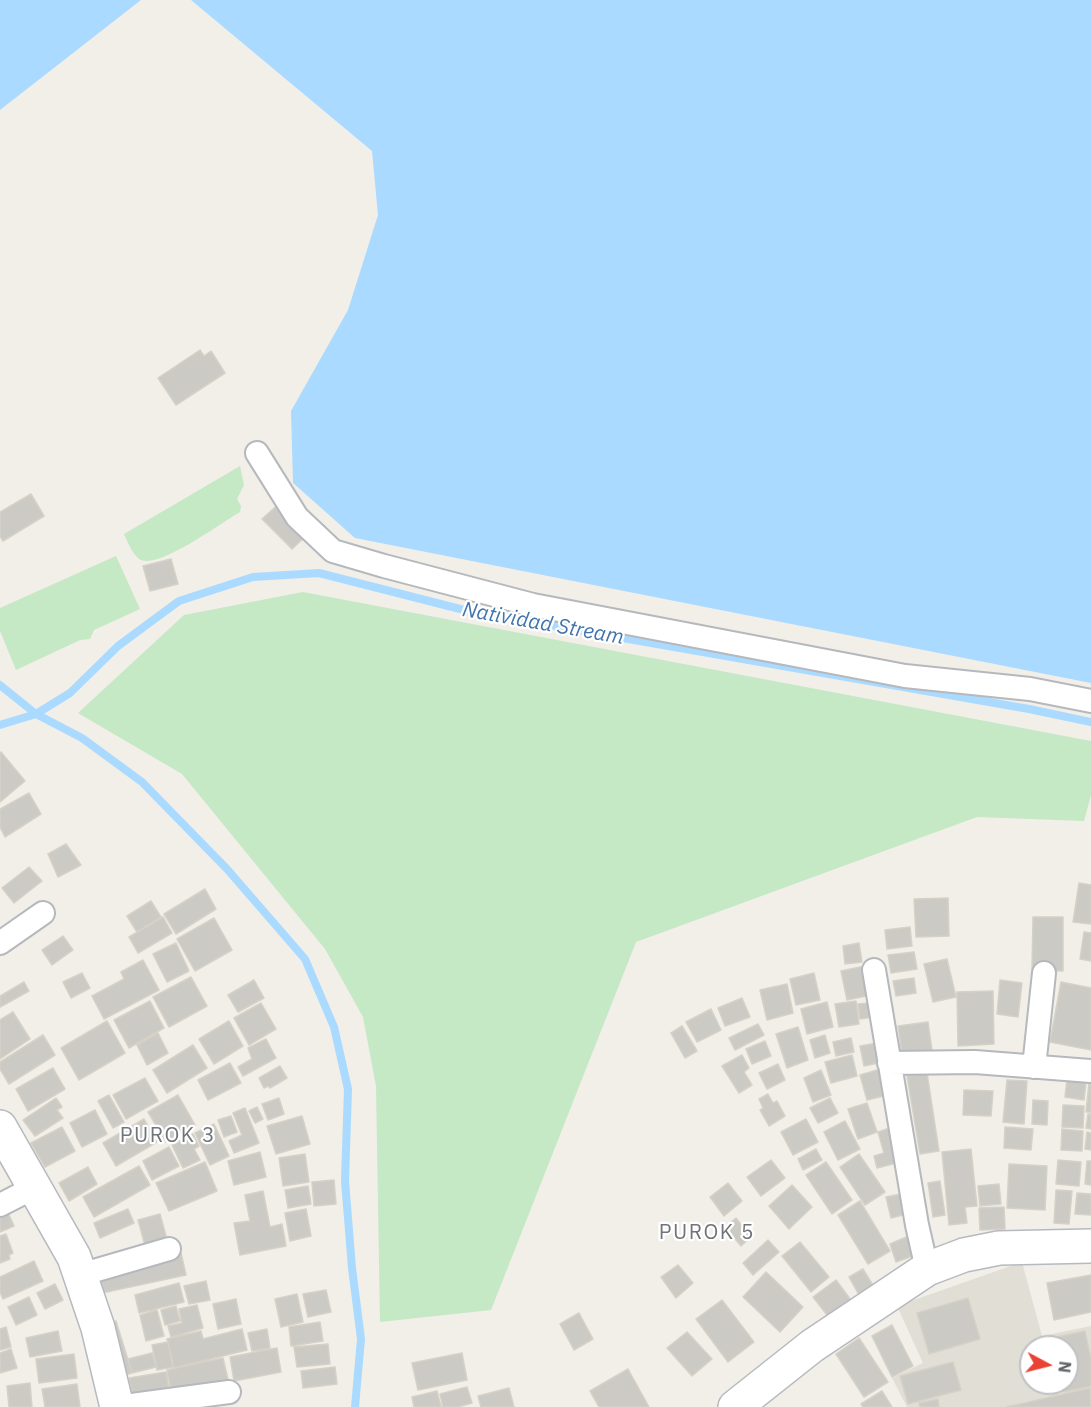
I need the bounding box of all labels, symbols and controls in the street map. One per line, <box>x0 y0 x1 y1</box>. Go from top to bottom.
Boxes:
water label: Natividad Stream <box>460 597 626 651</box>
district label: PUROK 3 <box>120 1123 216 1149</box>
district label: PUROK 5 <box>659 1220 755 1246</box>
north arrow <box>1019 1335 1079 1395</box>
text: N <box>1054 1360 1076 1374</box>

